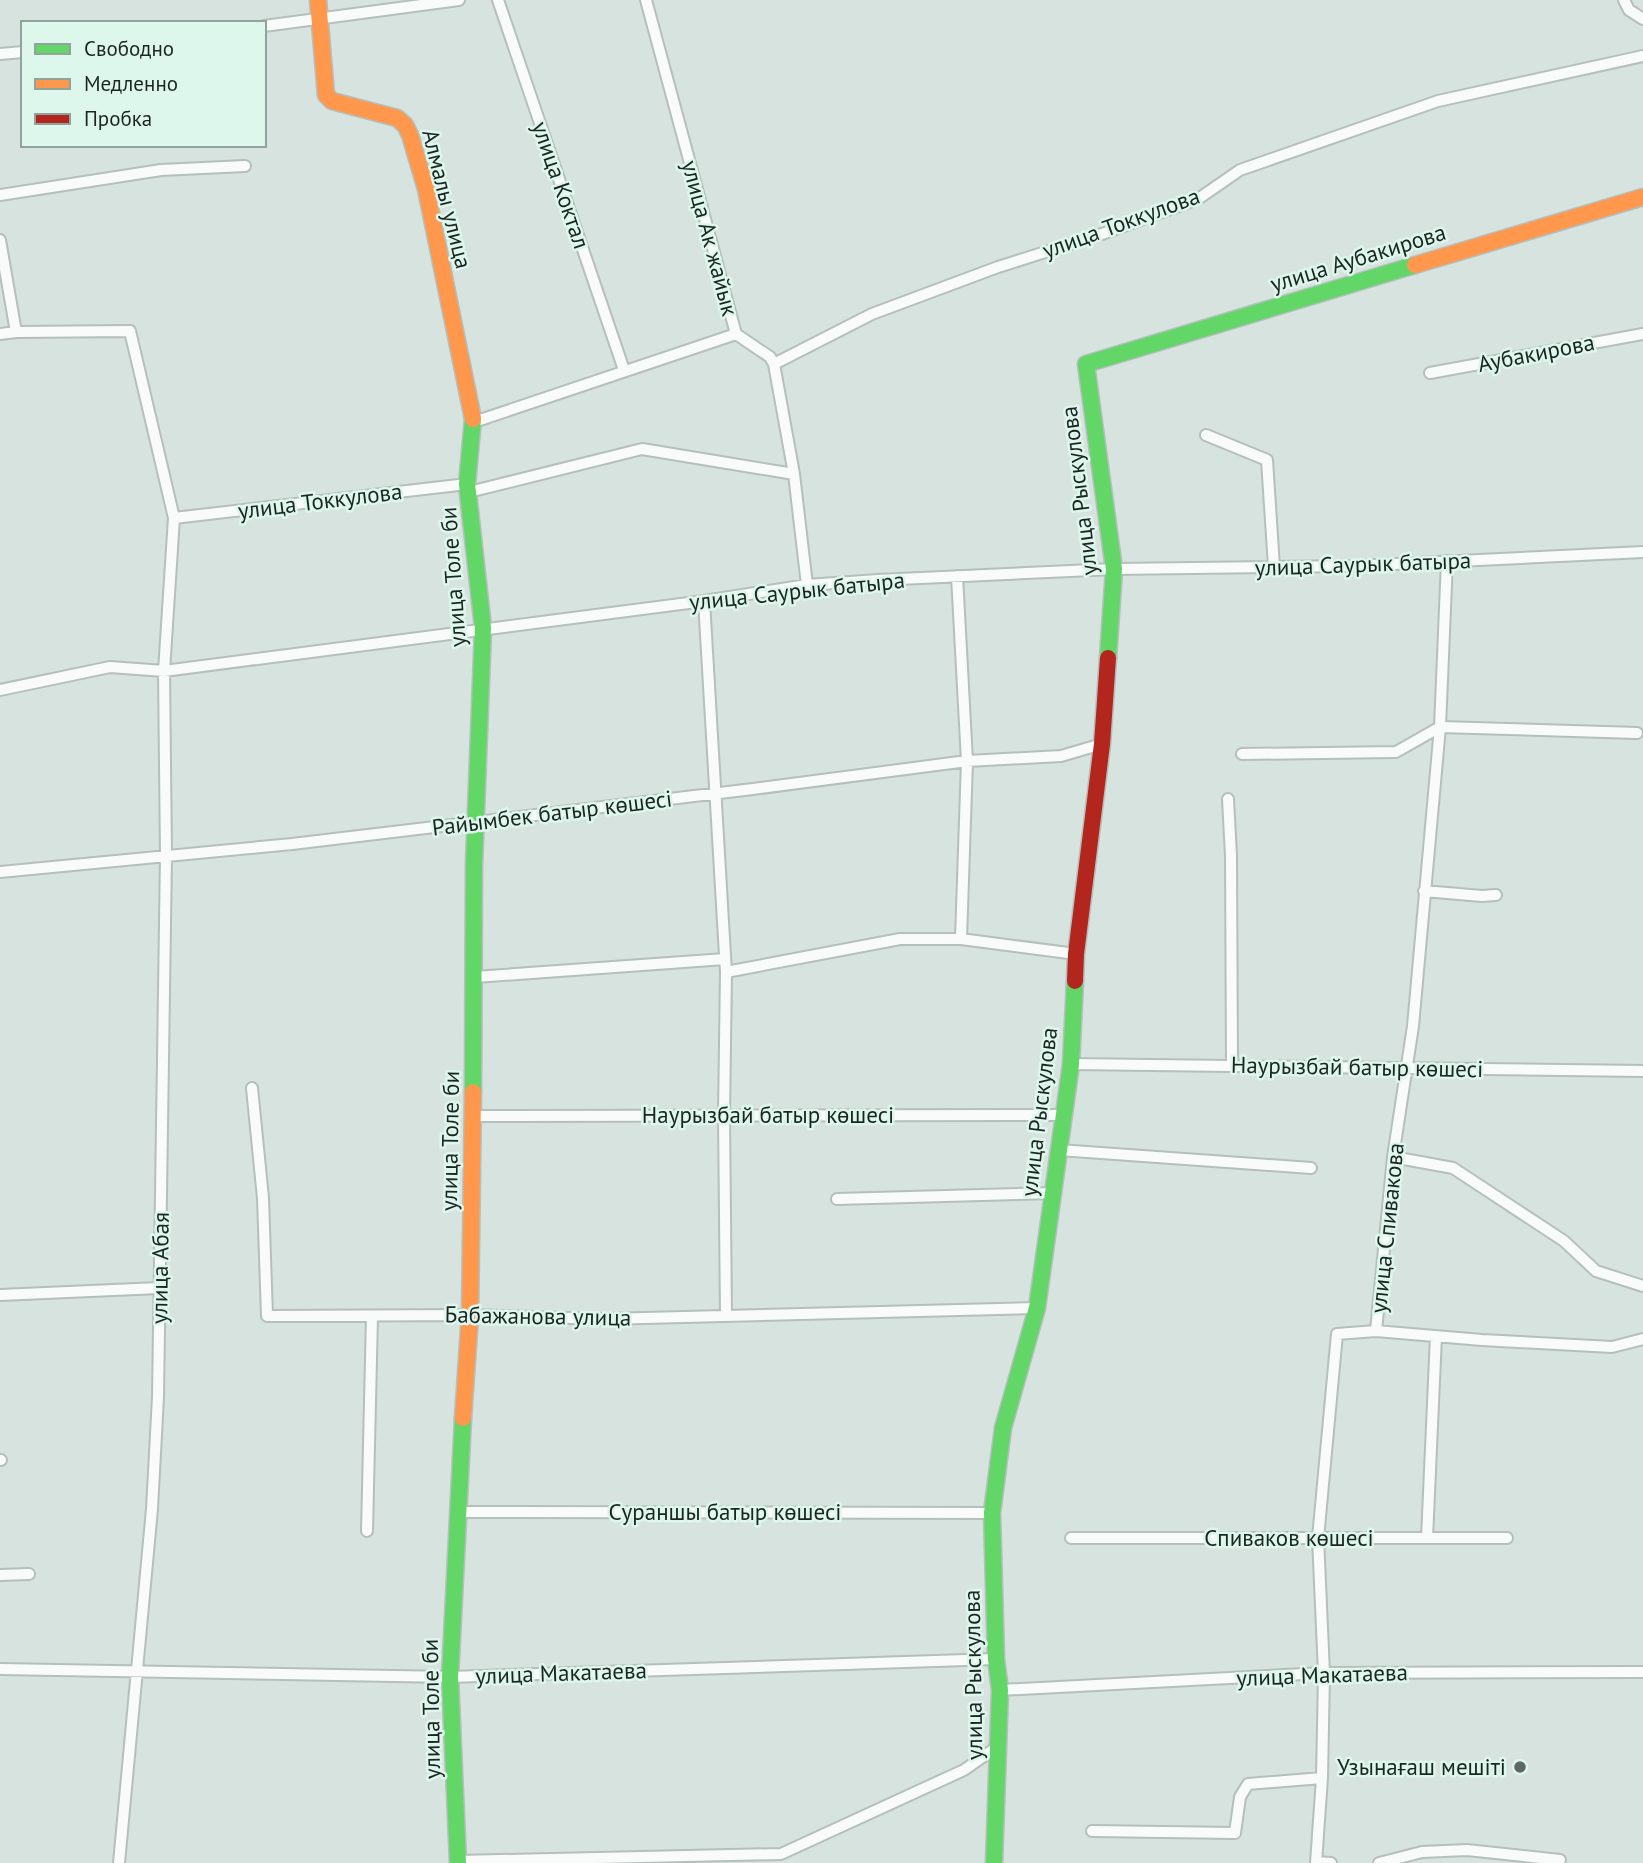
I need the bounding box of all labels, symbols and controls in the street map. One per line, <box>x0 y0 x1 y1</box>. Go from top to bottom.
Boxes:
legend <box>21 21 266 147</box>
text: Свободно <box>84 35 174 62</box>
text: Медленно <box>84 70 178 97</box>
text: Пробка <box>84 105 152 132</box>
street label: улица Коктал <box>526 117 597 252</box>
street label: Алмалы улица <box>416 126 479 272</box>
street label: улица Ак жайык <box>676 157 745 319</box>
street label: улица Токкулова <box>1038 181 1203 264</box>
street label: улица Аубакирова <box>1266 217 1449 298</box>
street label: Аубакирова <box>1475 327 1597 378</box>
street label: улица Рыскулова <box>1054 405 1103 577</box>
street label: улица Токкулова <box>236 476 404 525</box>
street label: улица Толе би <box>433 506 472 648</box>
street label: улица Саурык батыра <box>1254 545 1472 582</box>
street label: улица Саурык батыра <box>688 565 906 616</box>
street label: Райымбек батыр көшесі <box>430 783 674 842</box>
street label: улица Рыскулова <box>1014 1026 1063 1198</box>
street label: Наурызбай батыр көшесі <box>1231 1050 1483 1083</box>
street label: улица Толе би <box>434 1071 465 1211</box>
street label: Наурызбай батыр көшесі <box>642 1100 894 1129</box>
street label: улица Спивакова <box>1363 1141 1410 1315</box>
street label: улица Абая <box>144 1212 175 1324</box>
street label: Бабажанова улица <box>444 1299 632 1332</box>
street label: Сураншы батыр көшесі <box>609 1497 841 1526</box>
street label: Спиваков көшесі <box>1204 1523 1374 1552</box>
street label: улица Рыскулова <box>957 1590 988 1760</box>
street label: улица Толе би <box>415 1639 446 1779</box>
street label: улица Макатаева <box>475 1655 647 1690</box>
street label: улица Макатаева <box>1236 1657 1408 1692</box>
place label: Узынағаш мешіті <box>1337 1752 1506 1781</box>
marker: Узынағаш мешіті <box>1512 1759 1528 1775</box>

